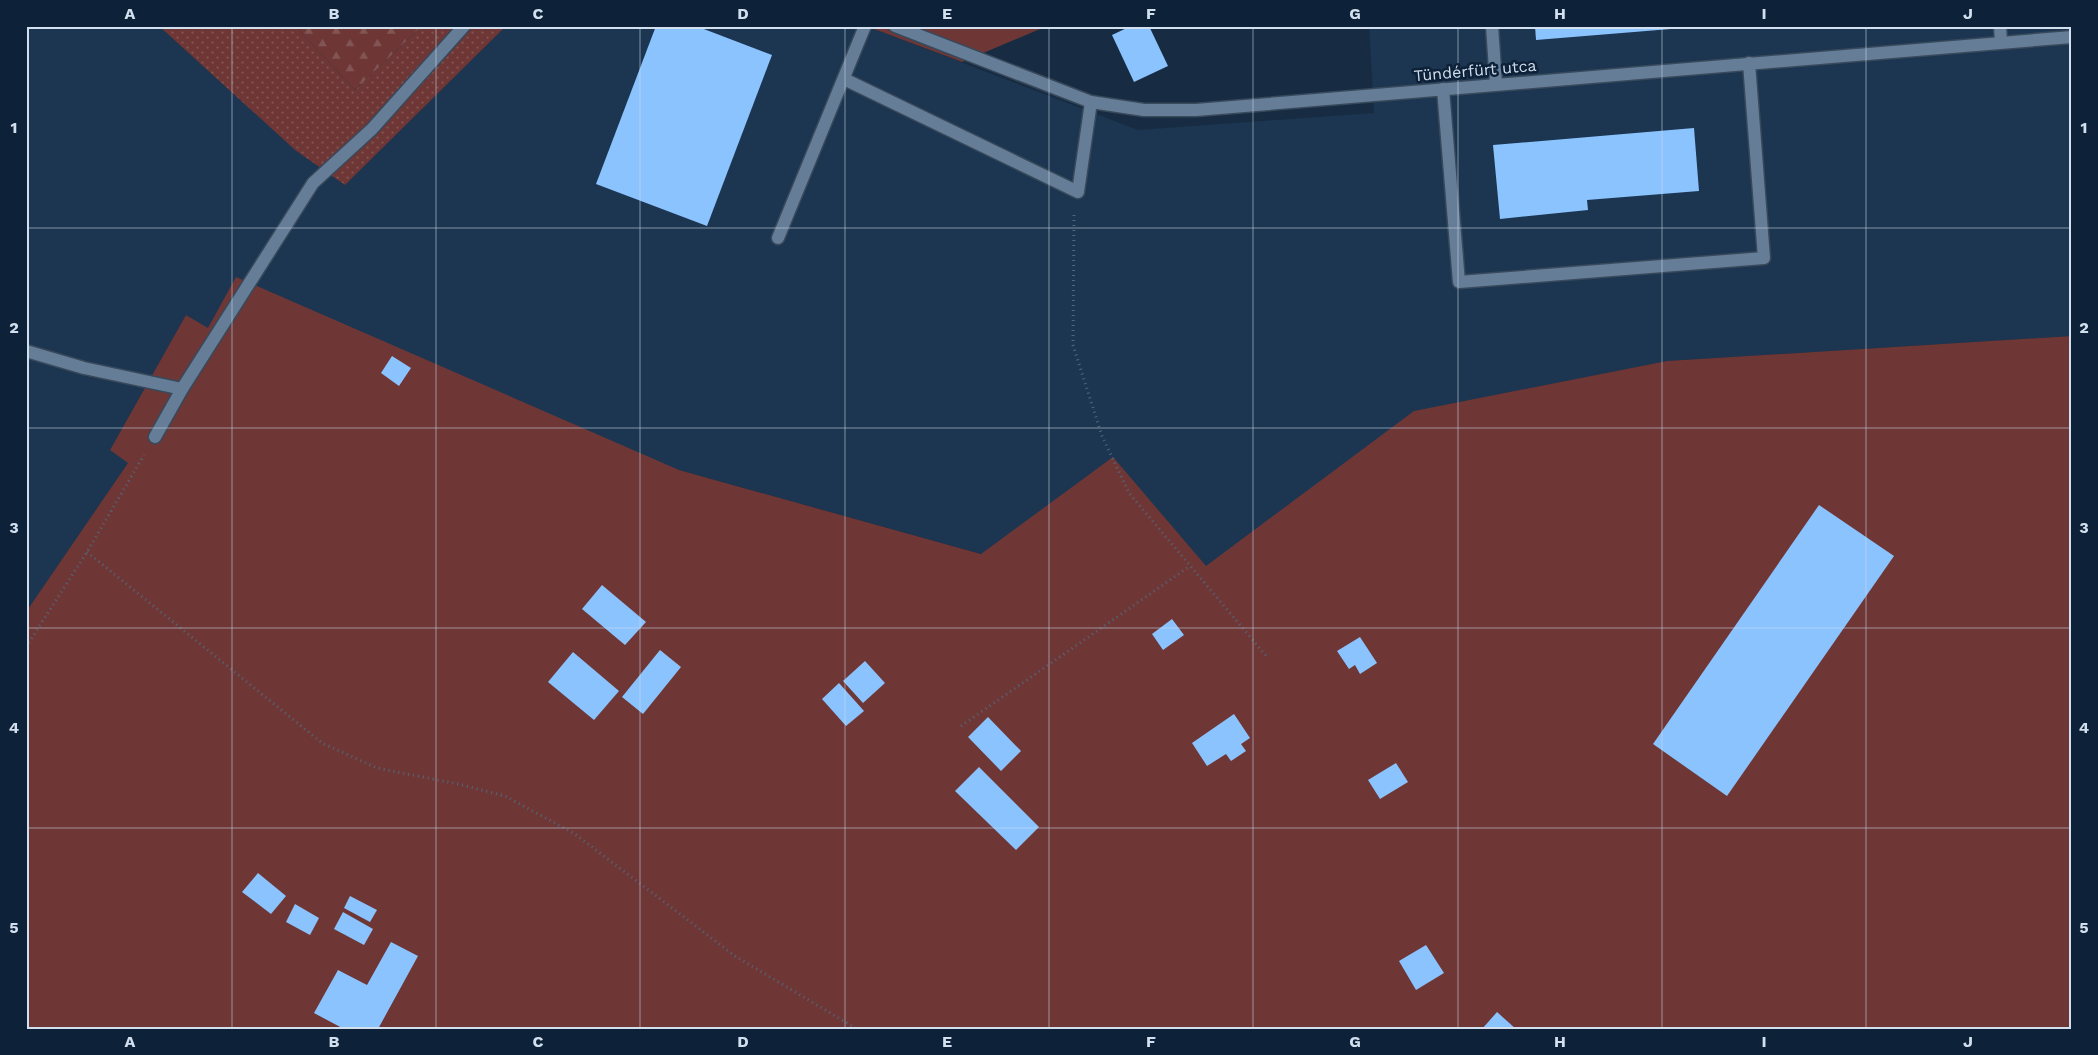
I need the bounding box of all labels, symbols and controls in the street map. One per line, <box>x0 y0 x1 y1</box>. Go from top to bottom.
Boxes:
text: A <box>125 4 136 23</box>
text: B <box>329 4 340 23</box>
text: C <box>533 4 544 23</box>
text: D <box>737 4 749 23</box>
text: E <box>942 4 952 23</box>
text: F <box>1146 4 1156 23</box>
text: G <box>1349 4 1361 23</box>
text: H <box>1554 4 1566 23</box>
text: I <box>1761 4 1767 23</box>
text: J <box>1963 4 1973 23</box>
street label: Tündérfürt utca <box>1413 56 1537 85</box>
text: 1 <box>11 118 17 137</box>
text: 1 <box>2081 118 2087 137</box>
text: 2 <box>9 318 19 337</box>
text: 2 <box>2079 318 2089 337</box>
text: 3 <box>9 518 19 537</box>
text: 3 <box>2079 518 2089 537</box>
text: 4 <box>9 718 19 737</box>
text: 4 <box>2079 718 2089 737</box>
text: 5 <box>9 918 19 937</box>
text: 5 <box>2079 918 2089 937</box>
text: A <box>125 1032 136 1051</box>
text: B <box>329 1032 340 1051</box>
text: C <box>533 1032 544 1051</box>
text: D <box>737 1032 749 1051</box>
text: E <box>942 1032 952 1051</box>
text: F <box>1146 1032 1156 1051</box>
text: G <box>1349 1032 1361 1051</box>
text: H <box>1554 1032 1566 1051</box>
text: I <box>1761 1032 1767 1051</box>
text: J <box>1963 1032 1973 1051</box>

